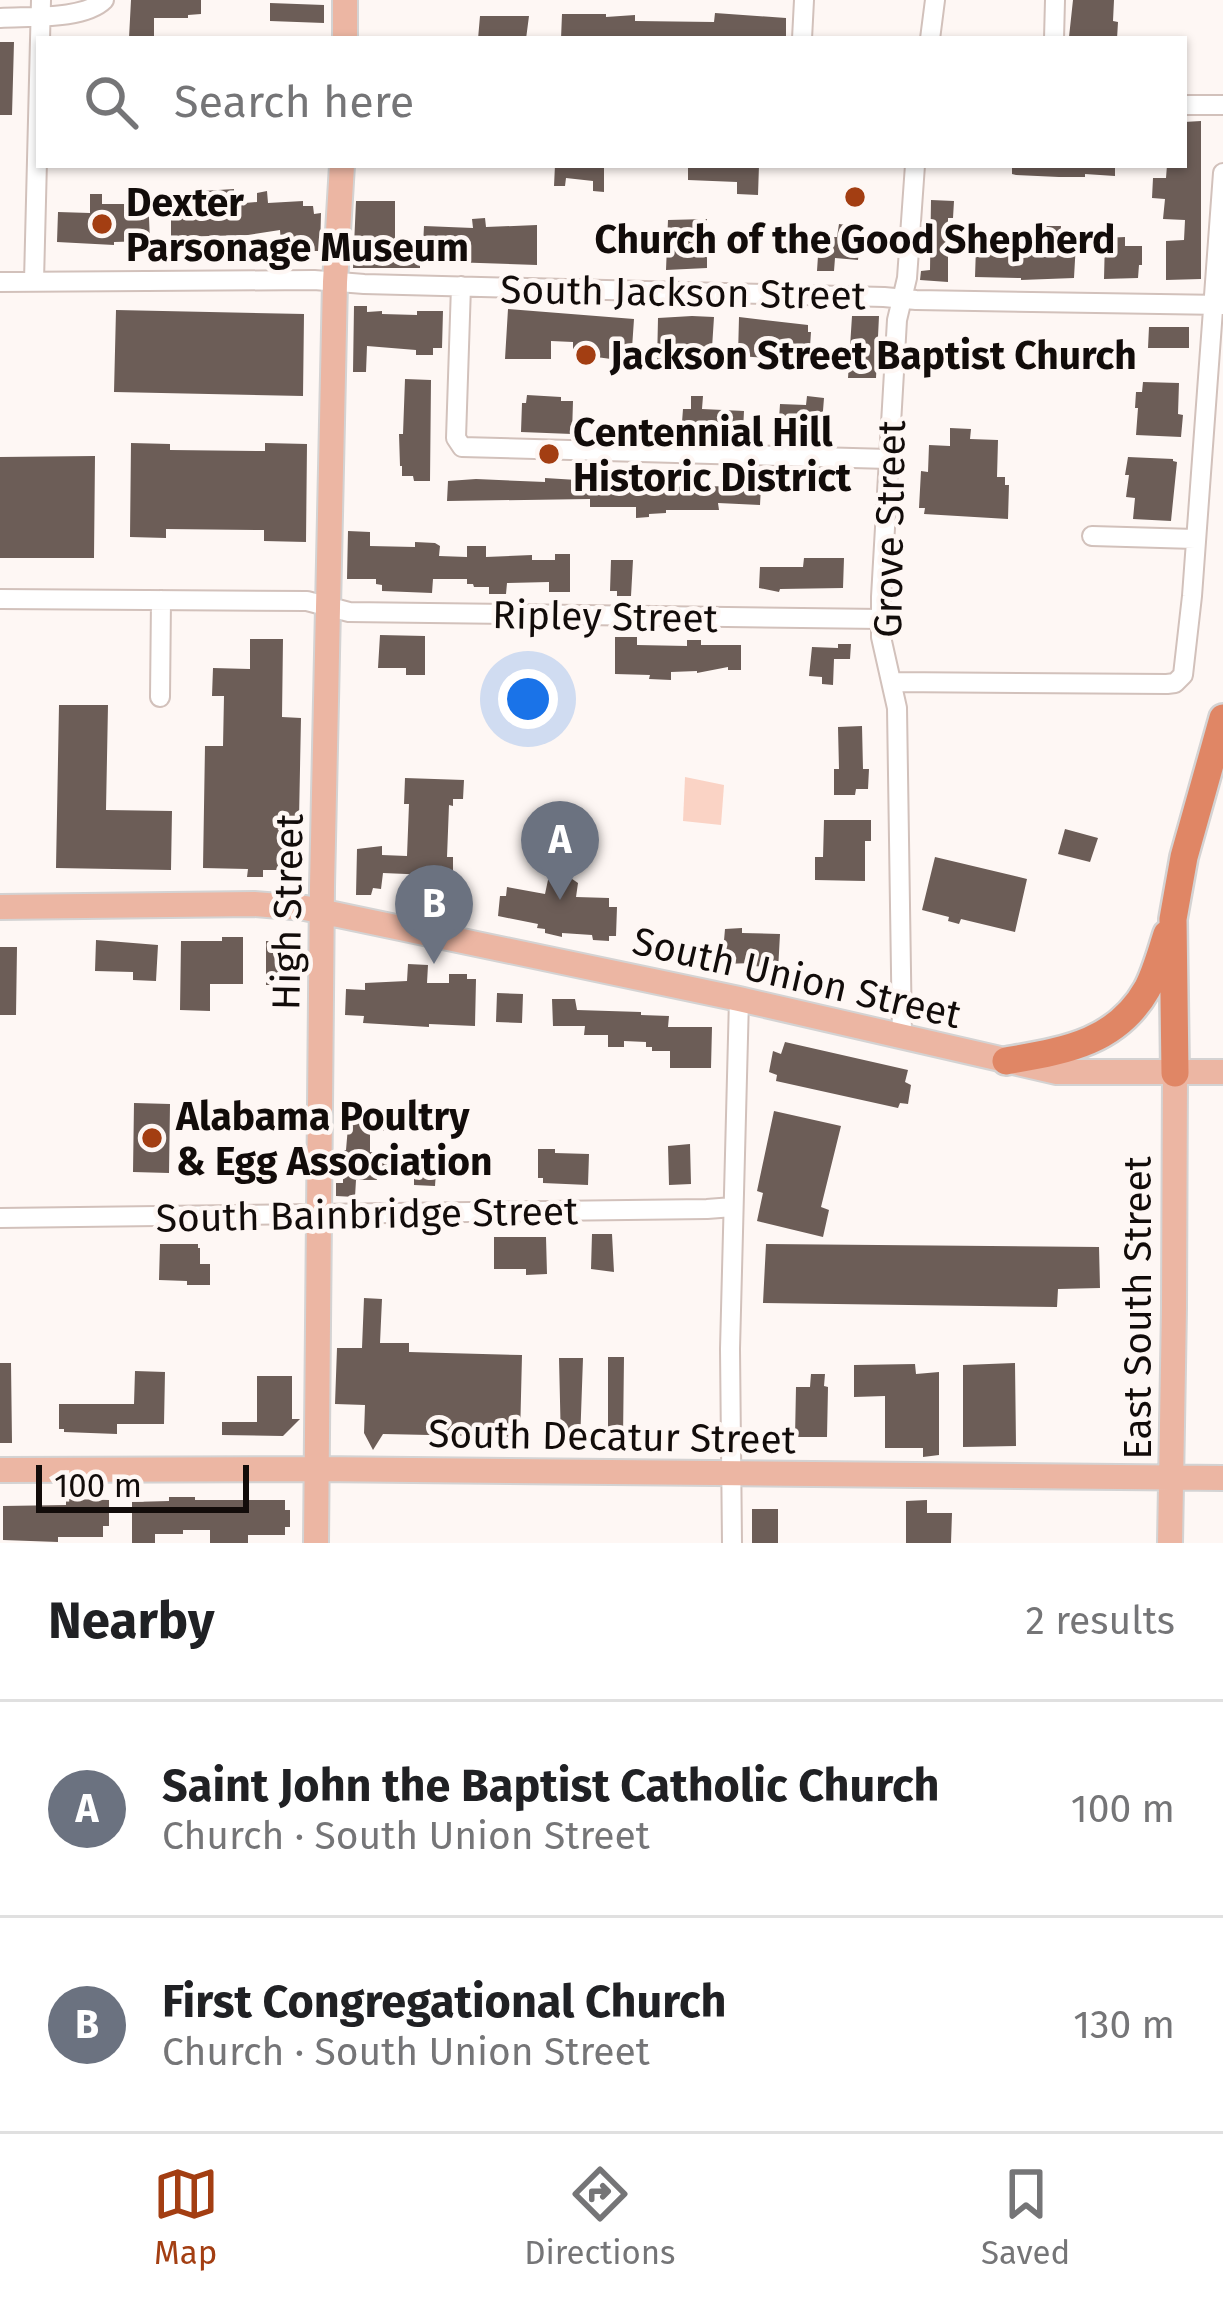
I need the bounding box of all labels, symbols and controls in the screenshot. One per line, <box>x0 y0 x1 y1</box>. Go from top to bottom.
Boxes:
search box <box>36 36 1187 168</box>
icon: search <box>78 69 144 135</box>
text: Search here <box>174 75 414 129</box>
place label: Dexter Parsonage Museum <box>126 180 469 271</box>
marker: Church of the Good Shepherd <box>842 184 868 210</box>
marker: Dexter Parsonage Museum <box>89 211 115 237</box>
place label: Church of the Good Shepherd <box>595 217 1115 263</box>
street label: South Jackson Street <box>500 267 867 319</box>
place label: Jackson Street Baptist Church <box>609 333 1137 379</box>
marker: Jackson Street Baptist Church <box>573 342 599 368</box>
place label: Centennial Hill Historic District <box>573 410 852 501</box>
street label: Grove Street <box>865 419 915 638</box>
marker: Centennial Hill Historic District <box>536 441 562 467</box>
street label: Ripley Street <box>492 592 719 642</box>
your location <box>498 669 558 729</box>
pin: A <box>521 801 599 900</box>
street label: High Street <box>263 812 313 1011</box>
pin: B <box>395 865 473 964</box>
street label: South Union Street <box>628 918 966 1038</box>
place label: Alabama Poultry & Egg Association <box>175 1094 492 1185</box>
marker: Alabama Poultry & Egg Association <box>139 1125 165 1151</box>
street label: East South Street <box>1115 1155 1161 1460</box>
street label: South Bainbridge Street <box>155 1188 579 1242</box>
street label: South Decatur Street <box>428 1411 797 1463</box>
scale bar <box>36 1459 249 1512</box>
text: 100 m <box>54 1466 142 1506</box>
text: Nearby <box>48 1590 214 1652</box>
text: 2 results <box>1026 1598 1175 1644</box>
text: Saint John the Baptist Catholic Church <box>162 1759 940 1813</box>
text: A <box>75 1786 99 1832</box>
text: 100 m <box>1071 1786 1175 1832</box>
text: Church · South Union Street <box>162 1813 650 1859</box>
text: First Congregational Church <box>162 1975 726 2029</box>
text: B <box>75 2002 99 2048</box>
text: 130 m <box>1073 2002 1175 2048</box>
text: Church · South Union Street <box>162 2029 650 2075</box>
tab: Map <box>153 2161 219 2273</box>
tab: Directions <box>524 2161 676 2273</box>
tab: Saved <box>981 2161 1070 2273</box>

